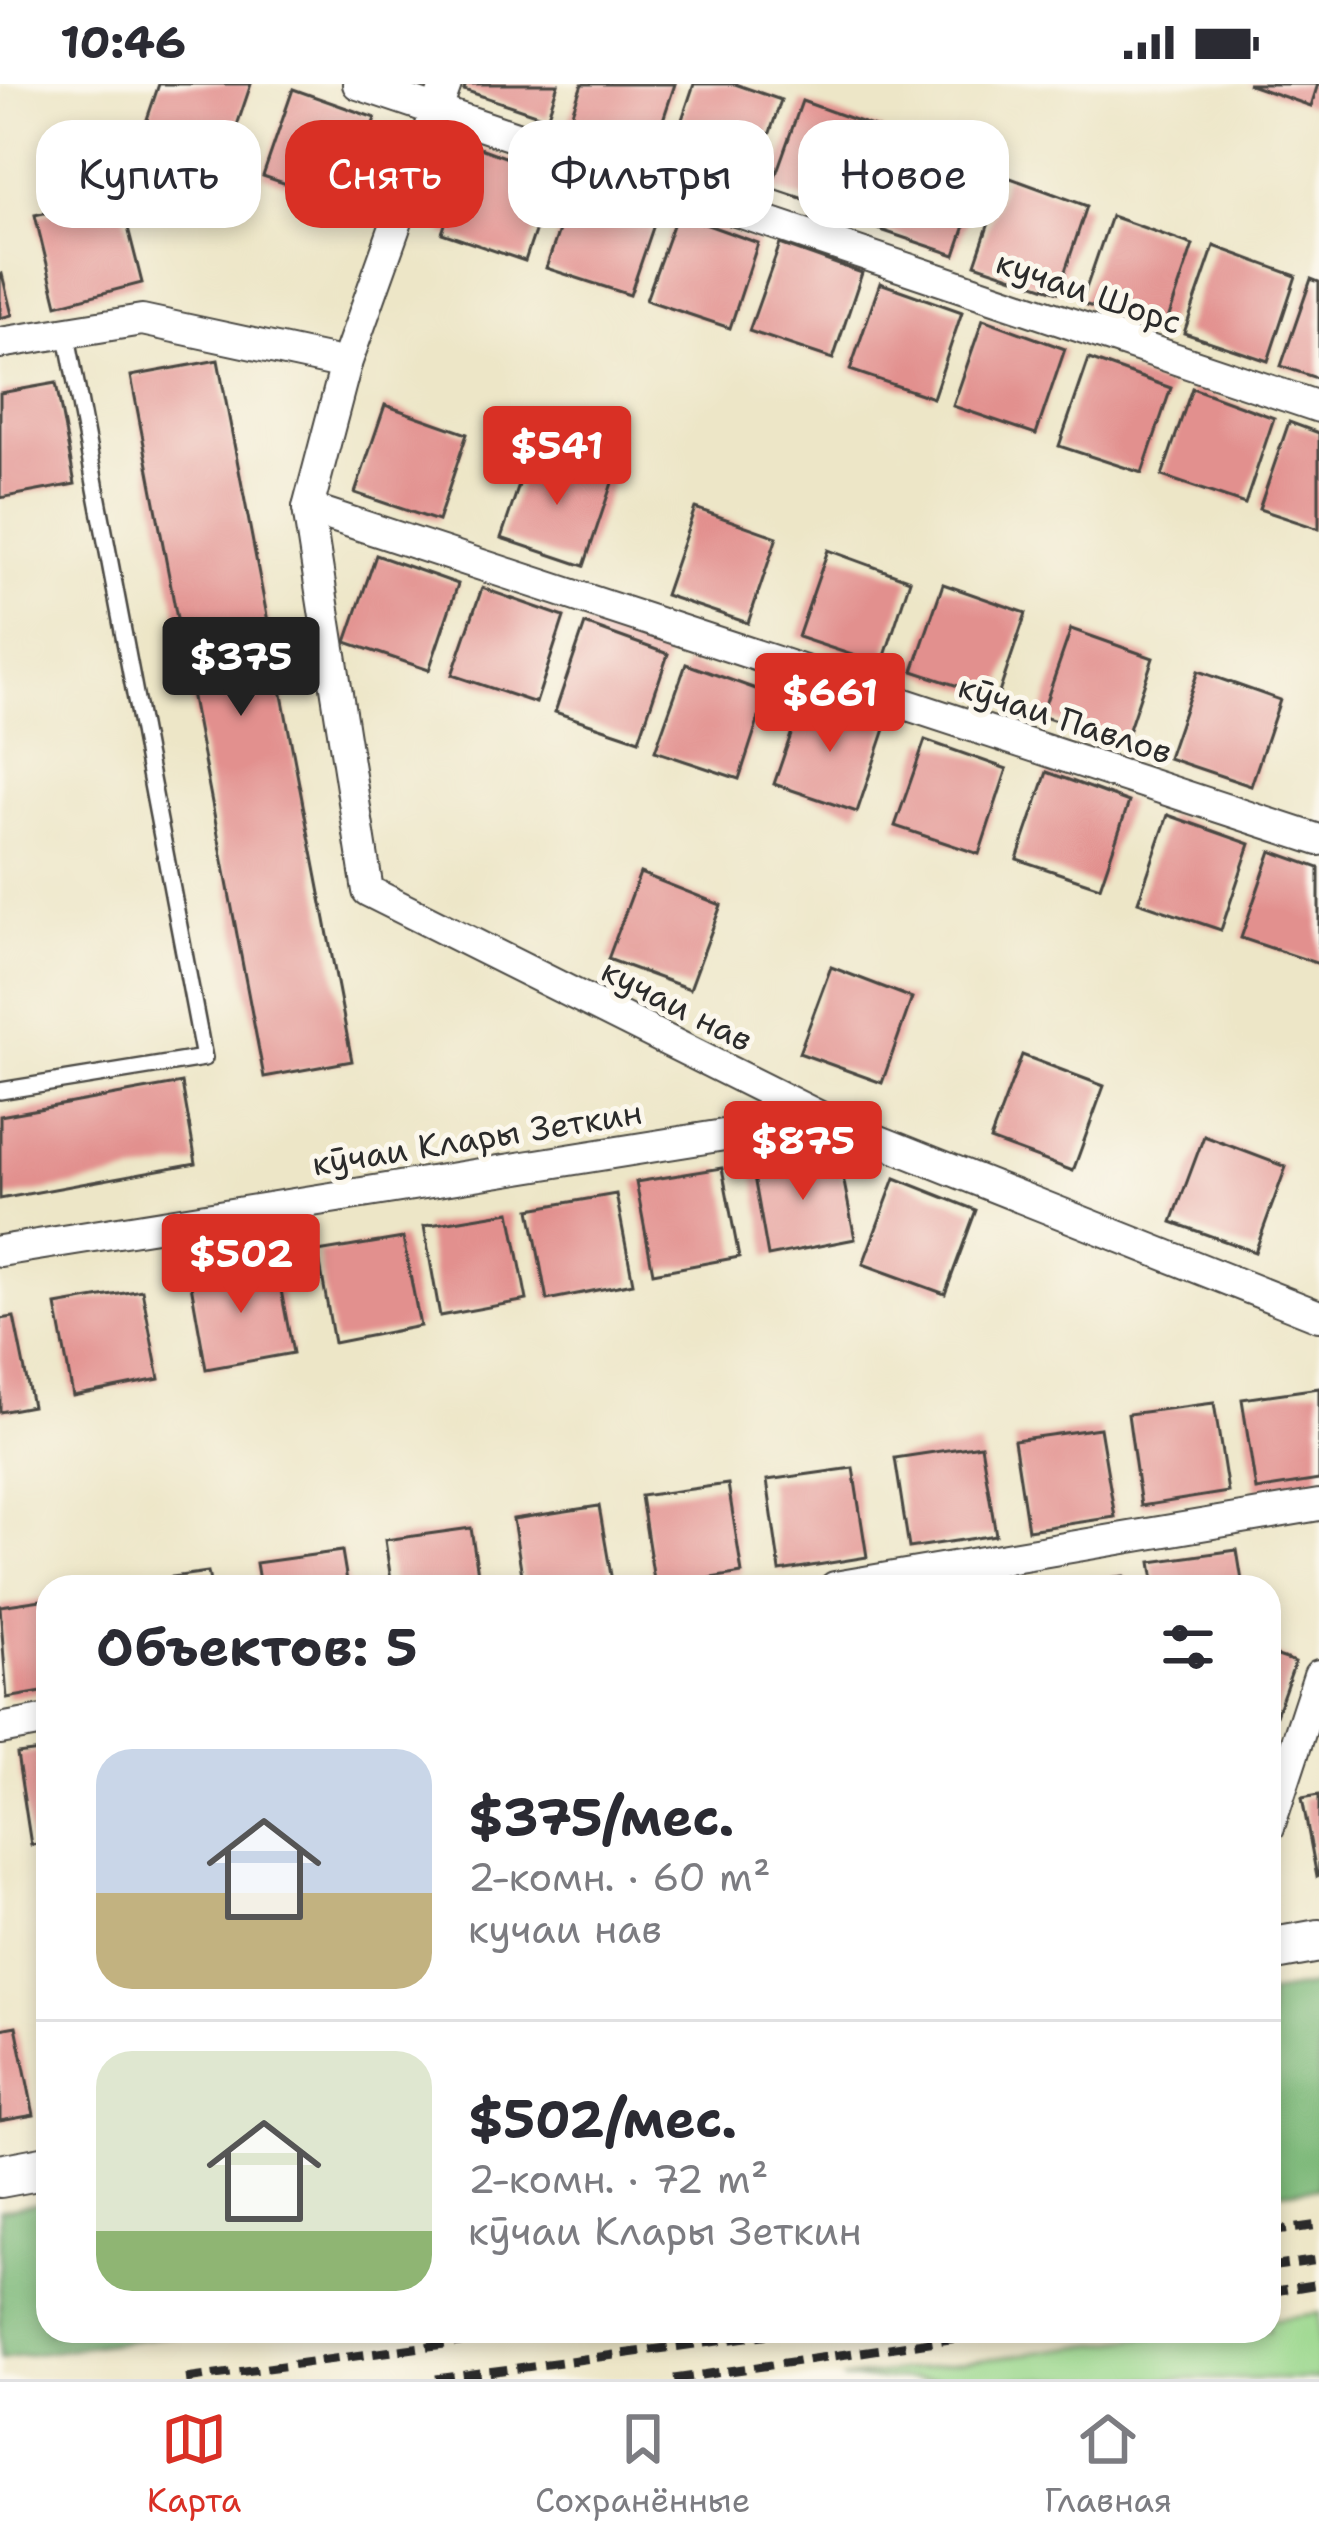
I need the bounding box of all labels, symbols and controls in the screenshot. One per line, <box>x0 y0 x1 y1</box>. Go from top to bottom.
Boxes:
text: 10:46 <box>60 12 186 72</box>
chip: Купить <box>36 120 261 228</box>
chip: Снять <box>285 120 484 228</box>
chip: Фильтры <box>508 120 774 228</box>
chip: Новое <box>798 120 1009 228</box>
street label: кучаи Шорс <box>990 239 1188 345</box>
pin: $541 <box>486 406 628 508</box>
text: $541 <box>510 419 604 471</box>
pin: $375 <box>170 617 312 719</box>
text: $375 <box>190 630 292 682</box>
pin: $661 <box>759 653 901 755</box>
street label: кӯчаи Павлов <box>952 663 1178 775</box>
text: $661 <box>782 666 878 718</box>
street label: кучаи нав <box>594 948 760 1062</box>
street label: кӯчаи Клары Зеткин <box>309 1090 645 1186</box>
pin: $875 <box>732 1101 874 1203</box>
text: $875 <box>751 1114 855 1166</box>
pin: $502 <box>170 1214 312 1316</box>
text: $502 <box>189 1227 293 1279</box>
text: Объектов: 5 <box>96 1613 418 1681</box>
icon: filters <box>1155 1614 1221 1680</box>
text: $375/мес. <box>468 1783 734 1851</box>
icon: home <box>192 1797 336 1941</box>
text: 2-комн. · 60 m² <box>468 1851 771 1903</box>
text: кучаи нав <box>468 1903 662 1955</box>
text: $502/мес. <box>468 2085 737 2153</box>
icon: home <box>192 2099 336 2243</box>
text: 2-комн. · 72 m² <box>468 2153 768 2205</box>
text: кӯчаи Клары Зеткин <box>468 2205 862 2257</box>
tab: Карта <box>147 2406 241 2523</box>
tab: Сохранённые <box>535 2406 751 2523</box>
tab: Главная <box>1044 2406 1172 2523</box>

